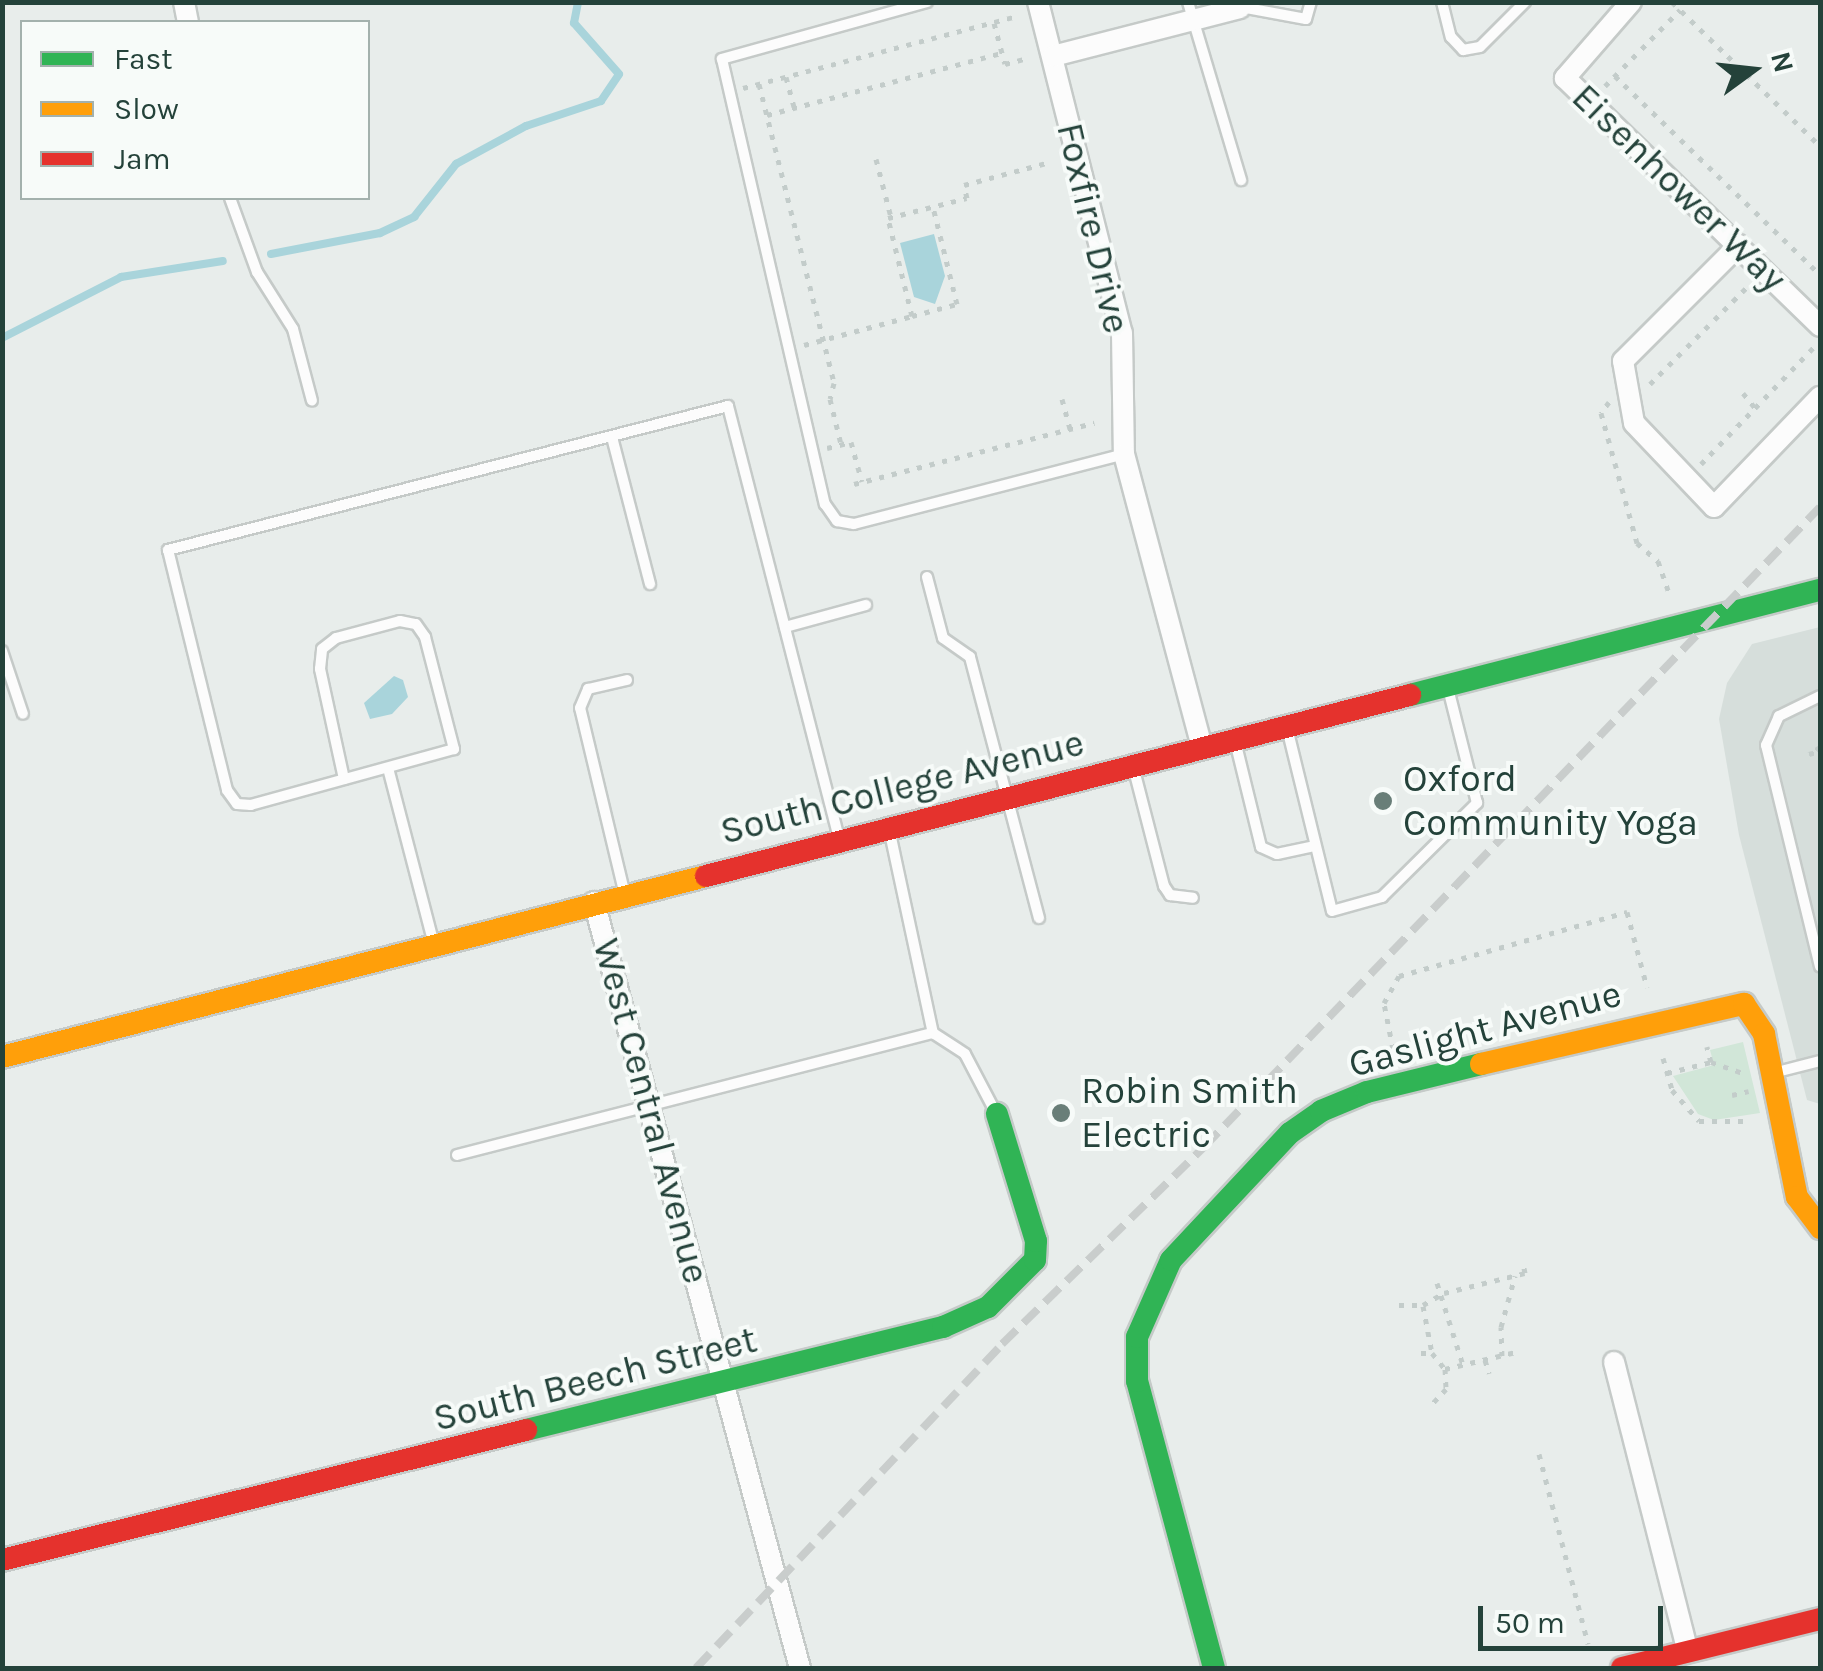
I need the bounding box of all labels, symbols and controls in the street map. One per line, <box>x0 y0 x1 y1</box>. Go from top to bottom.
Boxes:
legend <box>20 20 370 200</box>
north arrow <box>1703 20 1803 120</box>
text: Fast <box>114 41 173 77</box>
text: N <box>1764 48 1801 76</box>
street label: Eisenhower Way <box>1562 74 1796 302</box>
text: Slow <box>114 91 179 127</box>
street label: Foxfire Drive <box>1047 118 1139 338</box>
text: Jam <box>114 141 171 177</box>
street label: South College Avenue <box>716 720 1088 854</box>
place label: Oxford Community Yoga <box>1403 756 1698 846</box>
marker: Oxford Community Yoga <box>1372 790 1394 812</box>
street label: West Central Avenue <box>583 934 719 1288</box>
street label: Gaslight Avenue <box>1344 971 1626 1087</box>
place label: Robin Smith Electric <box>1081 1068 1298 1158</box>
marker: Robin Smith Electric <box>1050 1102 1072 1124</box>
street label: South Beech Street <box>429 1317 761 1441</box>
scale bar <box>1483 1586 1668 1648</box>
text: 50 m <box>1495 1605 1565 1641</box>

